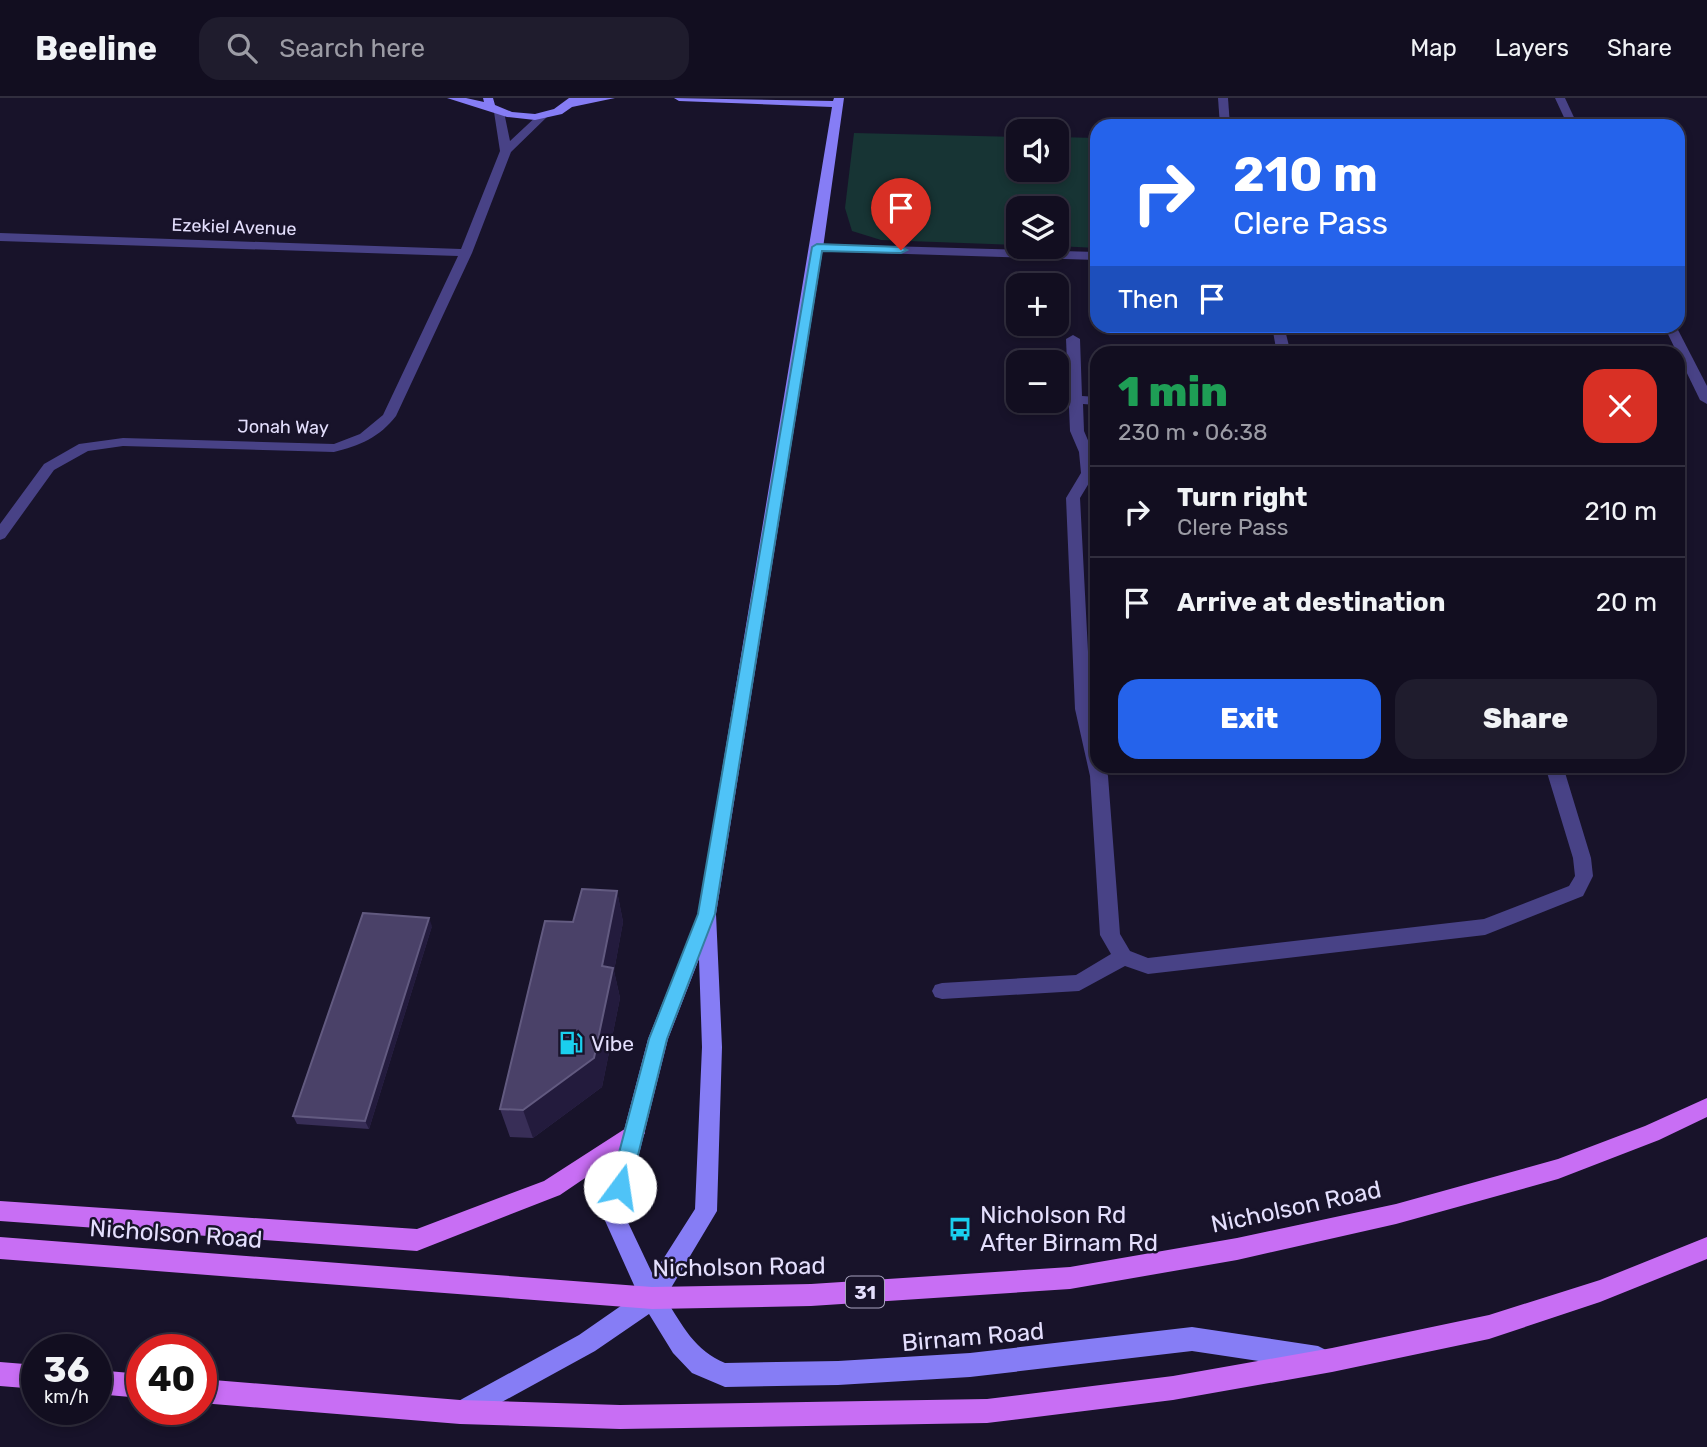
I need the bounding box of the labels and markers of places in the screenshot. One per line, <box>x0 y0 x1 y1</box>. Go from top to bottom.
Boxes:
pin <box>871 178 931 250</box>
fuel station icon: Vibe <box>557 1029 585 1057</box>
place label: Vibe <box>591 1031 634 1056</box>
place label: Nicholson Rd After Birnam Rd <box>980 1201 1158 1257</box>
bus stop icon: Nicholson Rd After Birnam Rd <box>946 1215 974 1243</box>

